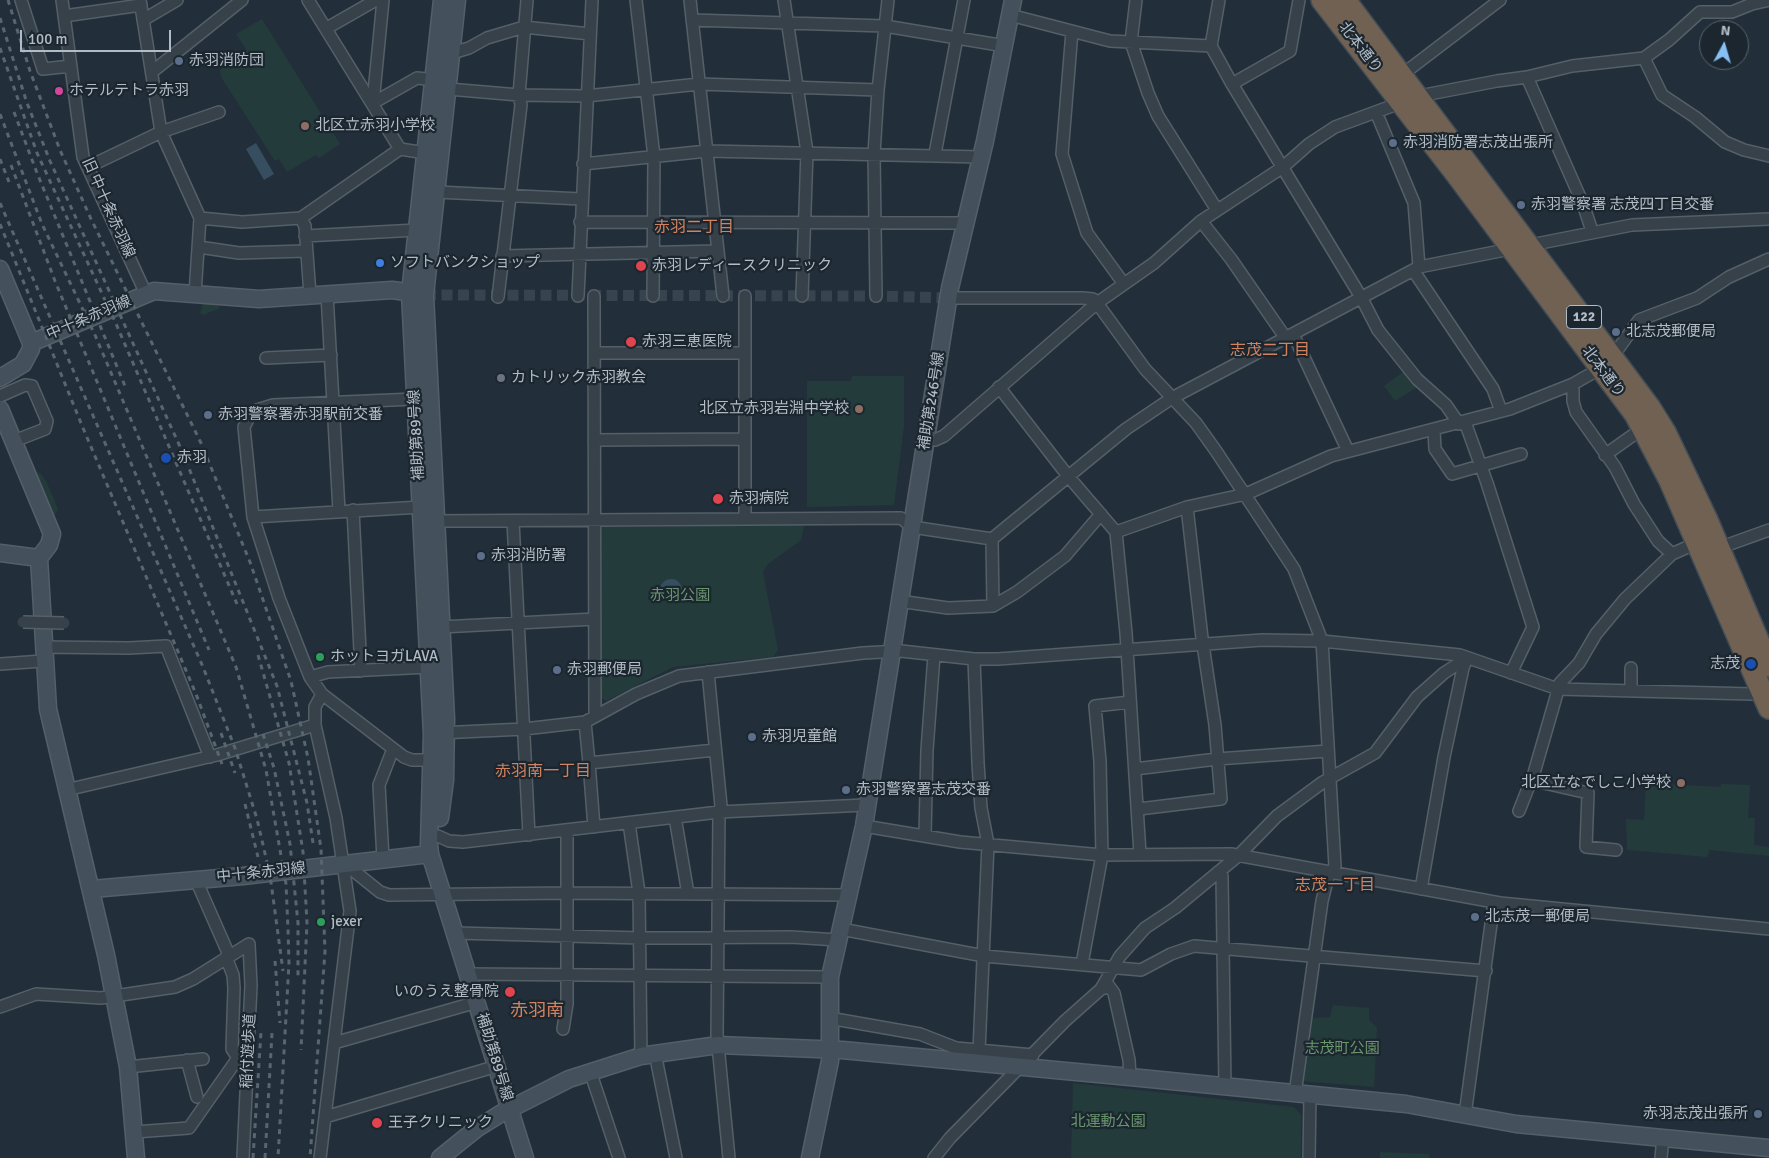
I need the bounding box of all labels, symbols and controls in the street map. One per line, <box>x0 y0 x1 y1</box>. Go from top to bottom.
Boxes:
street label: 北本通り <box>1334 19 1386 77</box>
scale bar <box>22 20 174 52</box>
north arrow <box>1699 20 1749 70</box>
text: N <box>1720 22 1731 40</box>
text: 100 m <box>28 30 68 48</box>
place label: 赤羽消防団 <box>189 52 264 70</box>
marker: 赤羽消防団 <box>173 55 185 67</box>
place label: ホテルテトラ赤羽 <box>69 82 189 100</box>
marker: ホテルテトラ赤羽 <box>53 85 65 97</box>
place label: 北区立赤羽小学校 <box>315 117 435 135</box>
marker: 北区立赤羽小学校 <box>299 120 311 132</box>
place label: 赤羽消防署志茂出張所 <box>1403 134 1553 152</box>
marker: 赤羽消防署志茂出張所 <box>1387 137 1399 149</box>
street label: 旧 中十条赤羽線 <box>78 155 138 261</box>
place label: 赤羽警察署 志茂四丁目交番 <box>1531 196 1714 214</box>
marker: 赤羽警察署 志茂四丁目交番 <box>1515 199 1527 211</box>
district label: 赤羽二丁目 <box>654 218 734 238</box>
place label: ソフトバンクショップ <box>390 254 540 272</box>
marker: ソフトバンクショップ <box>374 257 386 269</box>
place label: 赤羽レディースクリニック <box>652 257 832 275</box>
marker: 赤羽レディースクリニック <box>634 259 648 273</box>
street label: 中十条赤羽線 <box>44 292 134 344</box>
road number: 122 <box>1566 306 1602 328</box>
place label: 北志茂郵便局 <box>1626 323 1716 341</box>
marker: 北志茂郵便局 <box>1610 326 1622 338</box>
place label: 赤羽三恵医院 <box>642 333 732 351</box>
marker: 赤羽三恵医院 <box>624 335 638 349</box>
district label: 志茂二丁目 <box>1230 341 1310 361</box>
street label: 北本通り <box>1578 343 1628 401</box>
street label: 補助第246号線 <box>915 351 949 451</box>
place label: カトリック赤羽教会 <box>511 369 646 387</box>
marker: カトリック赤羽教会 <box>495 372 507 384</box>
street label: 補助第89号線 <box>406 389 428 481</box>
place label: 北区立赤羽岩淵中学校 <box>699 400 849 418</box>
marker: 北区立赤羽岩淵中学校 <box>853 403 865 415</box>
place label: 赤羽警察署赤羽駅前交番 <box>218 406 383 424</box>
marker: 赤羽警察署赤羽駅前交番 <box>202 409 214 421</box>
place label: 赤羽 <box>177 449 207 467</box>
marker: 赤羽 <box>159 451 173 465</box>
place label: 赤羽病院 <box>729 490 789 508</box>
marker: 赤羽病院 <box>711 492 725 506</box>
place label: 赤羽消防署 <box>491 547 566 565</box>
marker: 赤羽消防署 <box>475 550 487 562</box>
park label: 赤羽公園 <box>650 587 710 605</box>
place label: ホットヨガLAVA <box>330 648 438 666</box>
marker: ホットヨガLAVA <box>314 651 326 663</box>
place label: 志茂 <box>1710 655 1740 673</box>
marker: 志茂 <box>1744 657 1758 671</box>
place label: 赤羽郵便局 <box>567 661 642 679</box>
marker: 赤羽郵便局 <box>551 664 563 676</box>
place label: 赤羽児童館 <box>762 728 837 746</box>
marker: 赤羽児童館 <box>746 731 758 743</box>
district label: 赤羽南一丁目 <box>495 762 591 782</box>
place label: 北区立なでしこ小学校 <box>1521 774 1671 792</box>
marker: 北区立なでしこ小学校 <box>1675 777 1687 789</box>
place label: 赤羽警察署志茂交番 <box>856 781 991 799</box>
marker: 赤羽警察署志茂交番 <box>840 784 852 796</box>
street label: 中十条赤羽線 <box>215 859 307 887</box>
district label: 志茂一丁目 <box>1295 876 1375 896</box>
place label: 北志茂一郵便局 <box>1485 908 1590 926</box>
marker: 北志茂一郵便局 <box>1469 911 1481 923</box>
place label: jexer <box>331 913 362 931</box>
marker: jexer <box>315 916 327 928</box>
place label: いのうえ整骨院 <box>394 983 499 1001</box>
marker: いのうえ整骨院 <box>503 985 517 999</box>
district label: 赤羽南 <box>510 1000 564 1022</box>
street label: 補助第89号線 <box>472 1011 516 1103</box>
street label: 稲付遊歩道 <box>238 1013 260 1089</box>
park label: 志茂町公園 <box>1305 1040 1379 1058</box>
place label: 赤羽志茂出張所 <box>1643 1105 1748 1123</box>
marker: 赤羽志茂出張所 <box>1752 1108 1764 1120</box>
park label: 北運動公園 <box>1071 1113 1145 1131</box>
place label: 王子クリニック <box>388 1114 493 1132</box>
marker: 王子クリニック <box>370 1116 384 1130</box>

